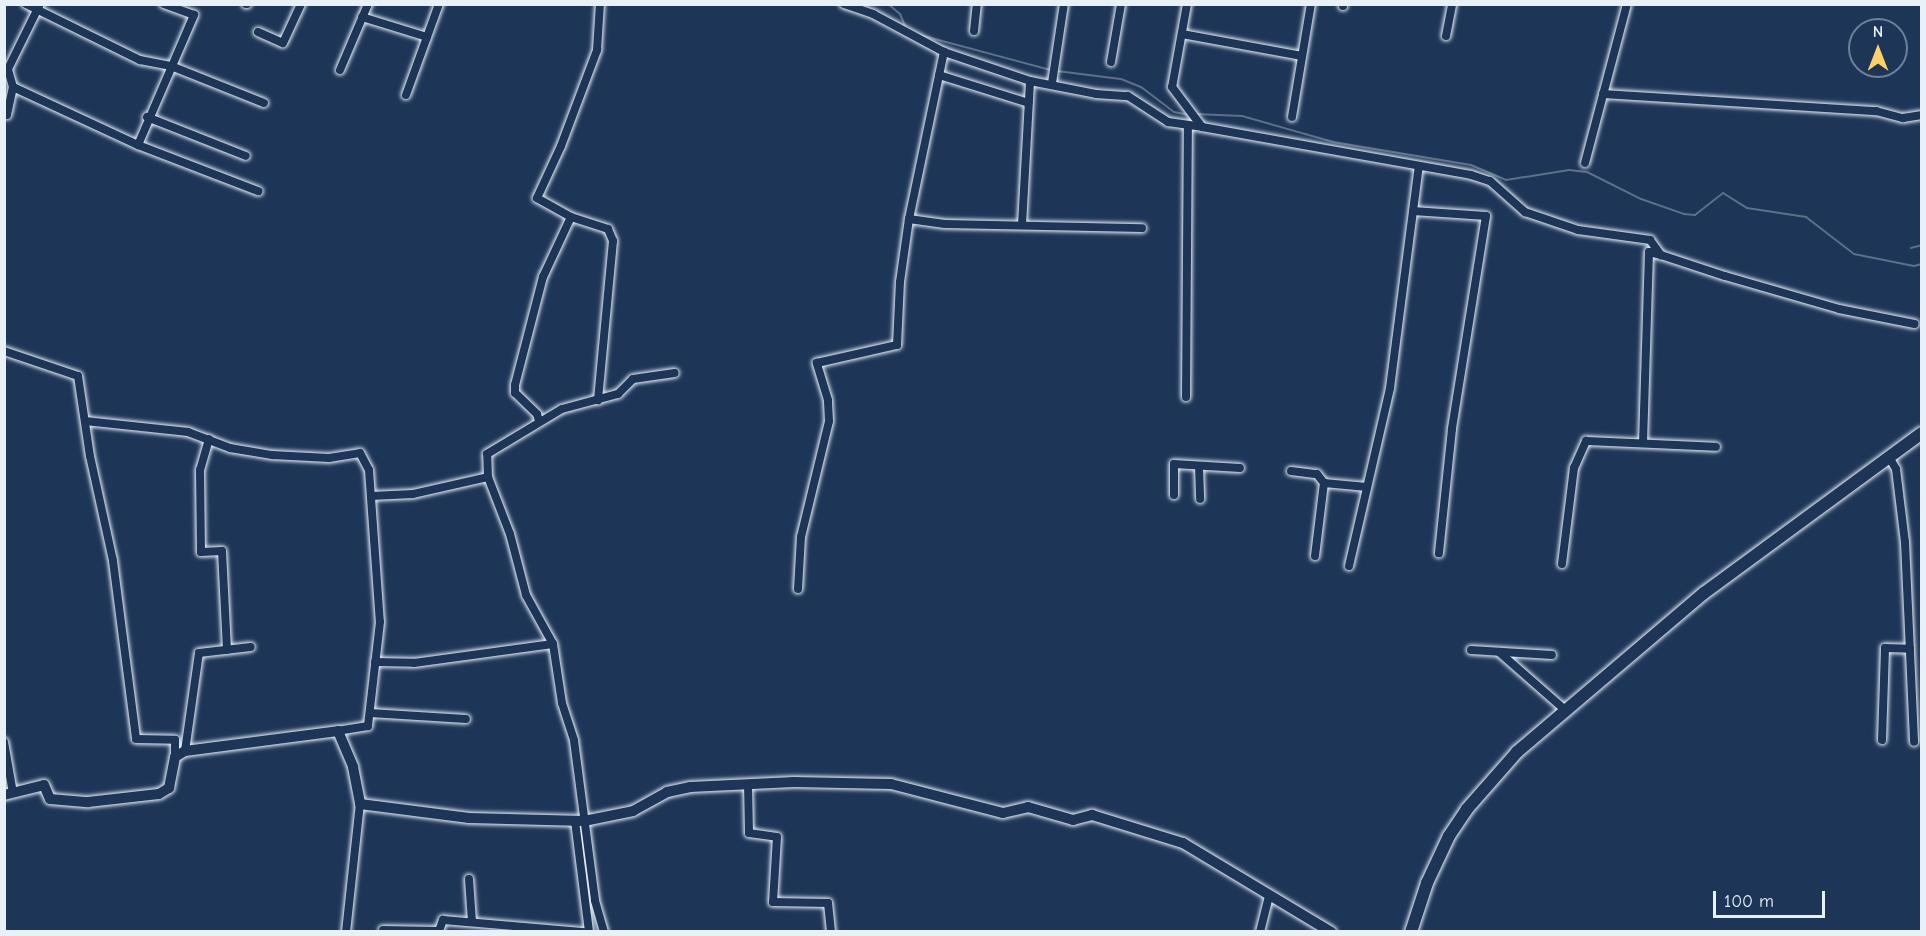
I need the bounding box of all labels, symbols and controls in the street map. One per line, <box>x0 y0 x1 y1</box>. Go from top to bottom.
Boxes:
north arrow <box>1848 18 1908 78</box>
text: N <box>1873 23 1883 41</box>
scale bar <box>1716 879 1828 917</box>
text: 100 m <box>1724 891 1774 912</box>

